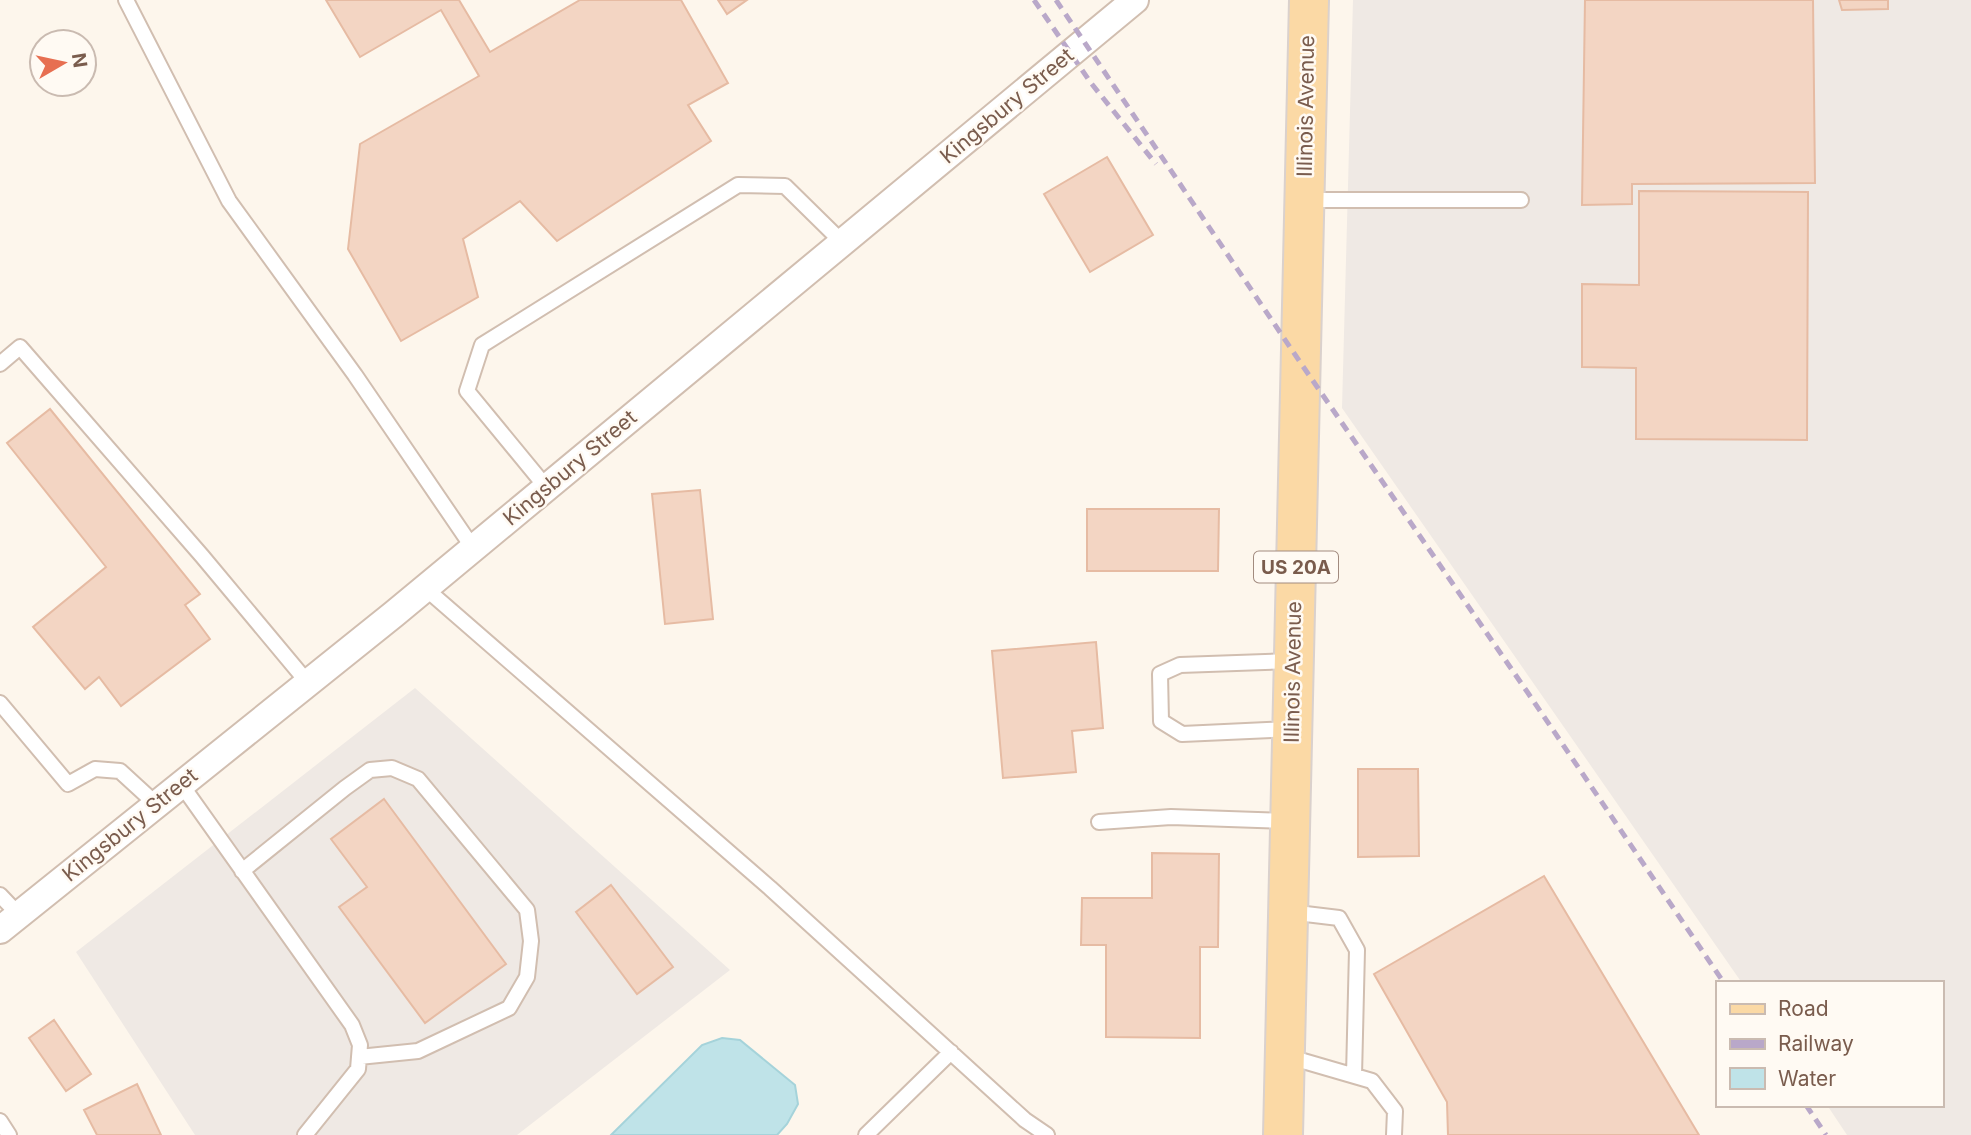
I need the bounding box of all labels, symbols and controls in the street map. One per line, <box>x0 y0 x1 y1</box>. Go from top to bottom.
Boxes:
north arrow <box>28 28 98 98</box>
street label: Illinois Avenue <box>1292 35 1319 177</box>
street label: Kingsbury Street <box>935 42 1079 169</box>
text: N <box>67 51 92 69</box>
street label: Kingsbury Street <box>498 404 642 531</box>
road number: US 20A <box>1254 552 1338 582</box>
street label: Illinois Avenue <box>1279 601 1306 743</box>
street label: Kingsbury Street <box>57 762 202 887</box>
legend <box>1716 981 1943 1107</box>
text: Road <box>1778 996 1829 1021</box>
text: Railway <box>1778 1031 1854 1056</box>
text: Water <box>1778 1066 1836 1091</box>

